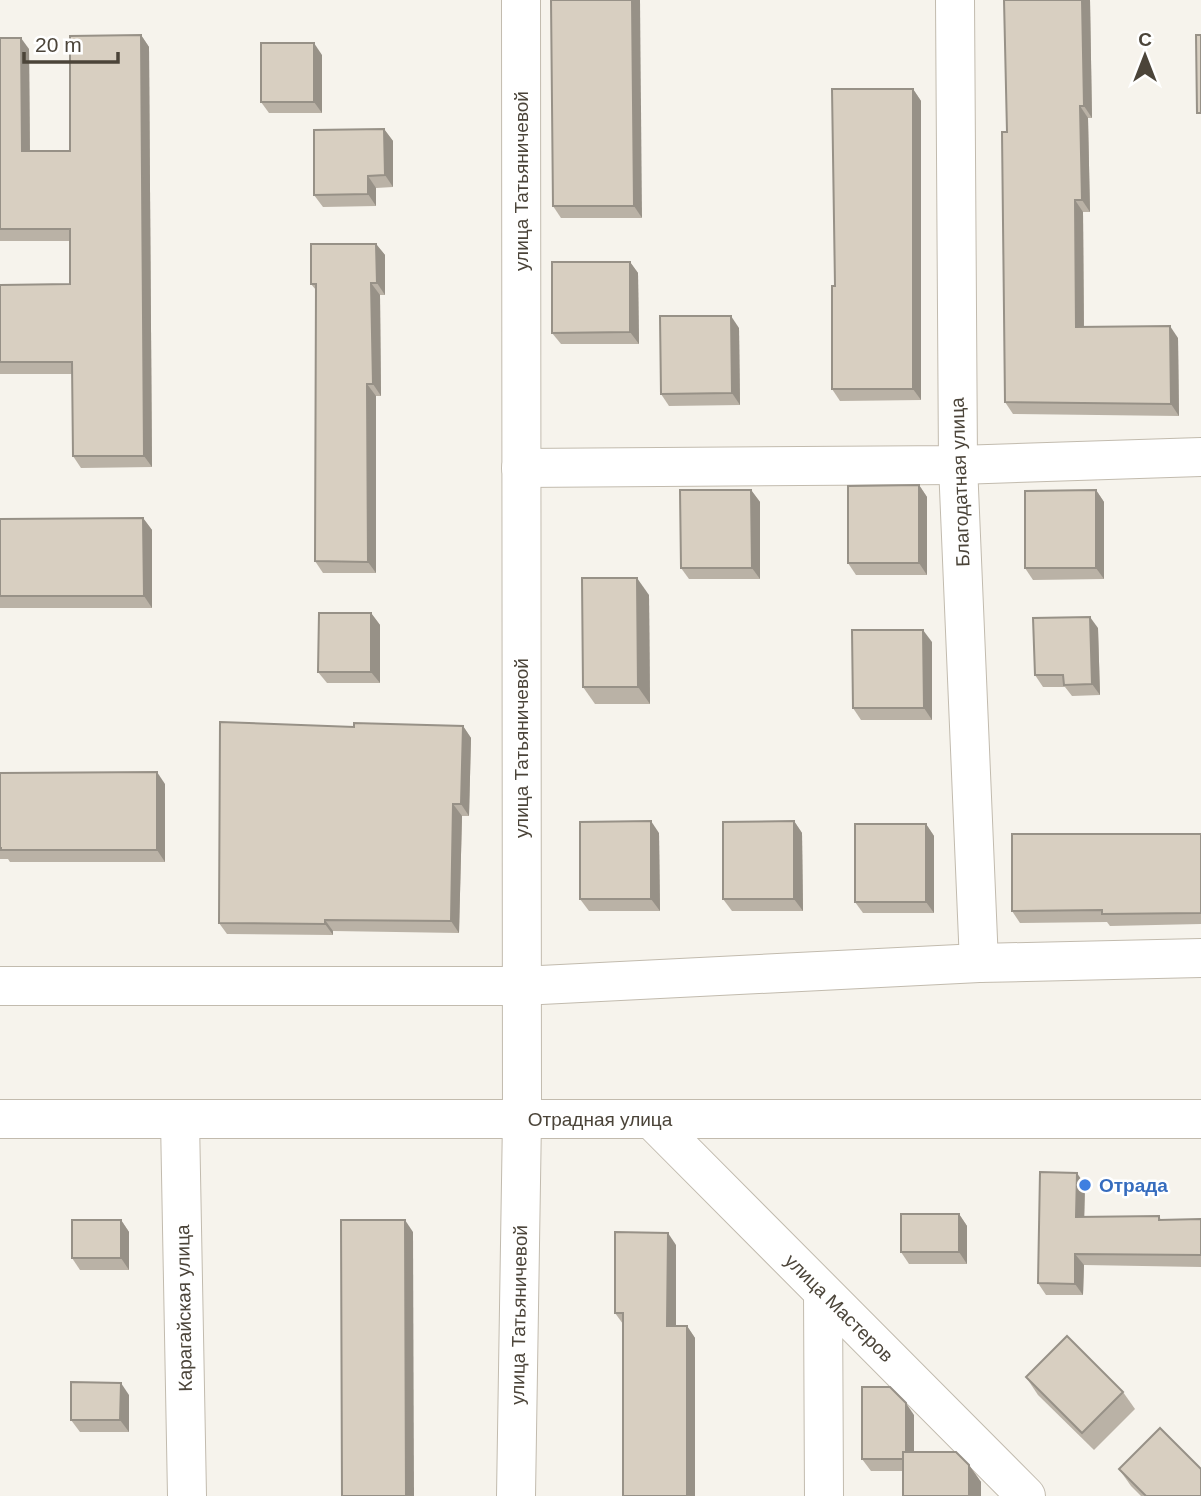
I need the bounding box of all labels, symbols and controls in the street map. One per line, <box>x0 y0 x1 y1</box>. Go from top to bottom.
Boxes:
scale bar <box>24 21 119 65</box>
north arrow <box>1110 21 1180 91</box>
text: С <box>1138 29 1152 50</box>
text: 20 m <box>35 33 82 56</box>
street label: улица Татьяничевой <box>511 91 532 271</box>
street label: Благодатная улица <box>947 397 973 567</box>
street label: улица Татьяничевой <box>511 658 532 838</box>
street label: Отрадная улица <box>528 1109 673 1130</box>
place label: Отрада <box>1099 1175 1168 1196</box>
marker: Отрада <box>1077 1177 1093 1193</box>
street label: Карагайская улица <box>172 1224 196 1392</box>
street label: улица Татьяничевой <box>507 1225 531 1405</box>
street label: улица Мастеров <box>781 1250 897 1366</box>

